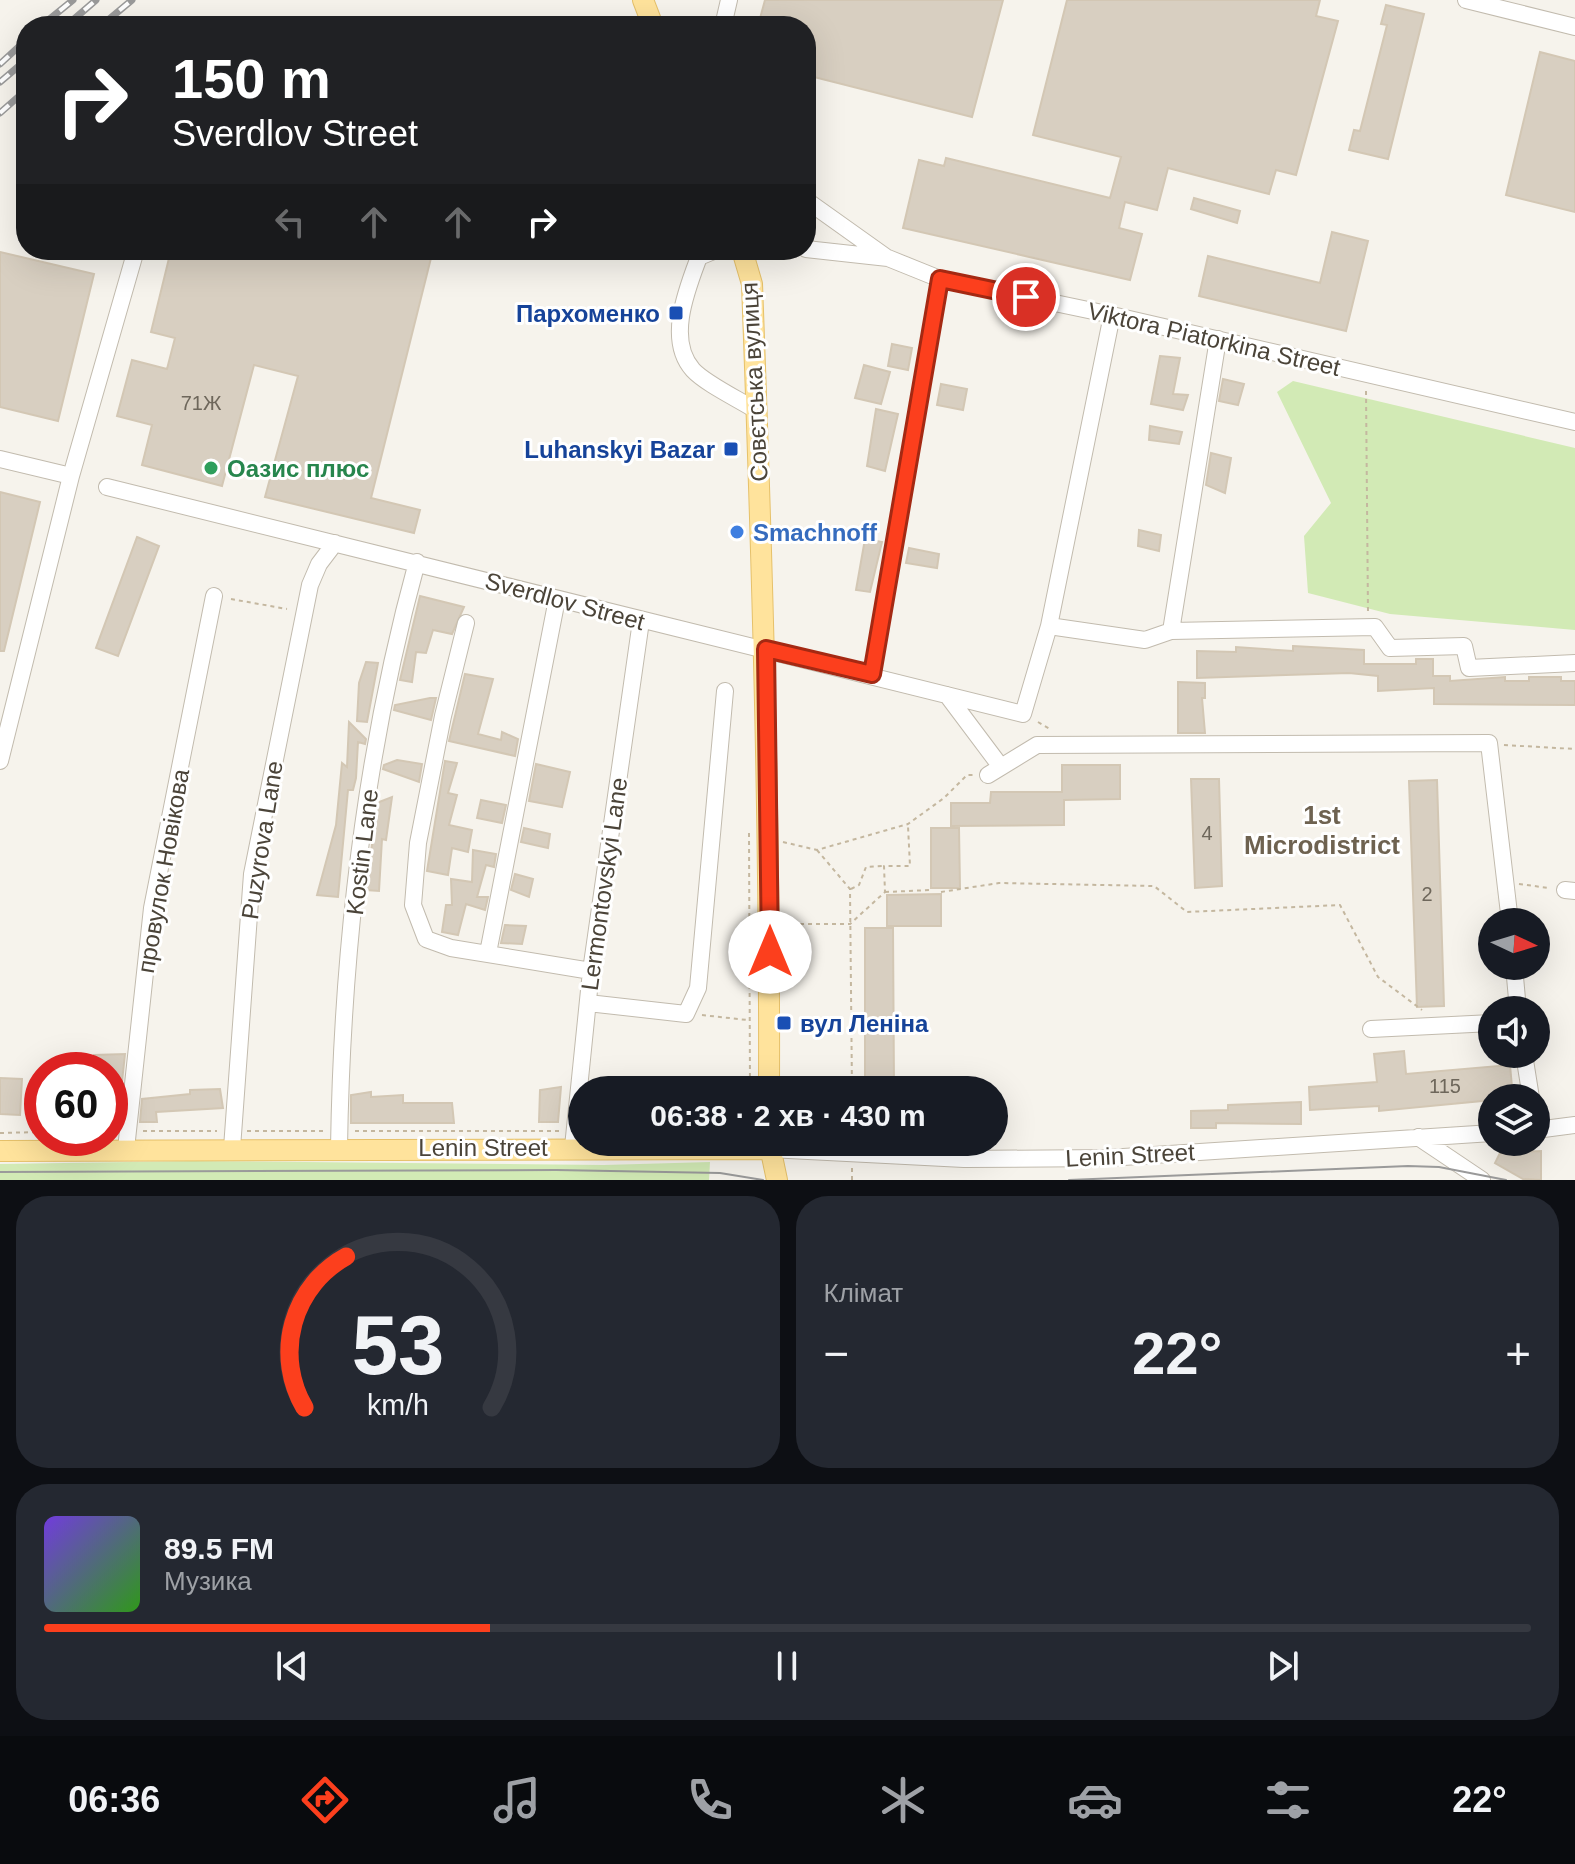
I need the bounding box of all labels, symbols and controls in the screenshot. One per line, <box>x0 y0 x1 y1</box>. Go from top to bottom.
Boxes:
text: 150 m <box>172 47 331 110</box>
icon: right <box>40 48 144 152</box>
text: Sverdlov Street <box>172 113 418 154</box>
icon: left <box>268 200 312 244</box>
icon: ahead <box>352 200 396 244</box>
icon: ahead <box>436 200 480 244</box>
icon: right <box>520 200 564 244</box>
pin <box>992 263 1060 331</box>
icon: arrive <box>1004 275 1048 319</box>
street label: Совєтська вулиця <box>735 282 773 482</box>
street label: Viktora Piatorkina Street <box>1085 297 1343 381</box>
place label: Пархоменко <box>516 300 660 327</box>
marker: Пархоменко <box>667 304 685 322</box>
house number: 71Ж <box>181 392 222 414</box>
place label: Luhanskyi Bazar <box>524 436 715 463</box>
marker: Luhanskyi Bazar <box>722 440 740 458</box>
place label: Оазис плюс <box>227 455 369 482</box>
marker: Оазис плюс <box>202 459 220 477</box>
place label: Smachnoff <box>753 519 878 546</box>
marker: Smachnoff <box>728 523 746 541</box>
street label: Sverdlov Street <box>482 567 648 635</box>
street label: Puzyrova Lane <box>236 759 288 921</box>
street label: провулок Новікова <box>132 766 194 975</box>
street label: Lermontovskyi Lane <box>576 776 632 992</box>
street label: Kostin Lane <box>341 787 383 917</box>
district label: 1st Microdistrict <box>1244 800 1400 860</box>
house number: 4 <box>1201 822 1213 844</box>
house number: 2 <box>1421 883 1433 905</box>
north arrow <box>1478 908 1550 980</box>
map controls <box>1478 908 1550 1156</box>
position arrow <box>728 910 812 994</box>
button: sound <box>1478 996 1550 1068</box>
place label: вул Леніна <box>800 1010 929 1037</box>
marker: вул Леніна <box>775 1014 793 1032</box>
speed limit sign: 60 <box>24 1052 128 1156</box>
house number: 115 <box>1429 1075 1461 1097</box>
button: layers <box>1478 1084 1550 1156</box>
text: 06:38 · 2 хв · 430 m <box>650 1099 926 1132</box>
street label: Lenin Street <box>418 1134 548 1161</box>
street label: Lenin Street <box>1065 1138 1196 1172</box>
text: Клімат <box>824 1278 903 1308</box>
text: 53 <box>351 1299 444 1392</box>
text: 22° <box>1132 1320 1223 1387</box>
text: − <box>824 1329 849 1378</box>
text: + <box>1505 1329 1531 1378</box>
text: km/h <box>367 1389 429 1421</box>
text: 89.5 FM <box>164 1532 274 1565</box>
text: Музика <box>164 1566 252 1596</box>
icon: previous <box>270 1644 314 1688</box>
icon: pause <box>765 1644 809 1688</box>
icon: next <box>1261 1644 1305 1688</box>
icon: directions <box>297 1772 353 1828</box>
icon: music <box>489 1772 545 1828</box>
icon: phone <box>682 1772 738 1828</box>
icon: climate <box>875 1772 931 1828</box>
icon: car <box>1067 1772 1123 1828</box>
icon: filters <box>1260 1772 1316 1828</box>
text: 06:36 <box>68 1779 160 1820</box>
text: 22° <box>1452 1779 1507 1820</box>

